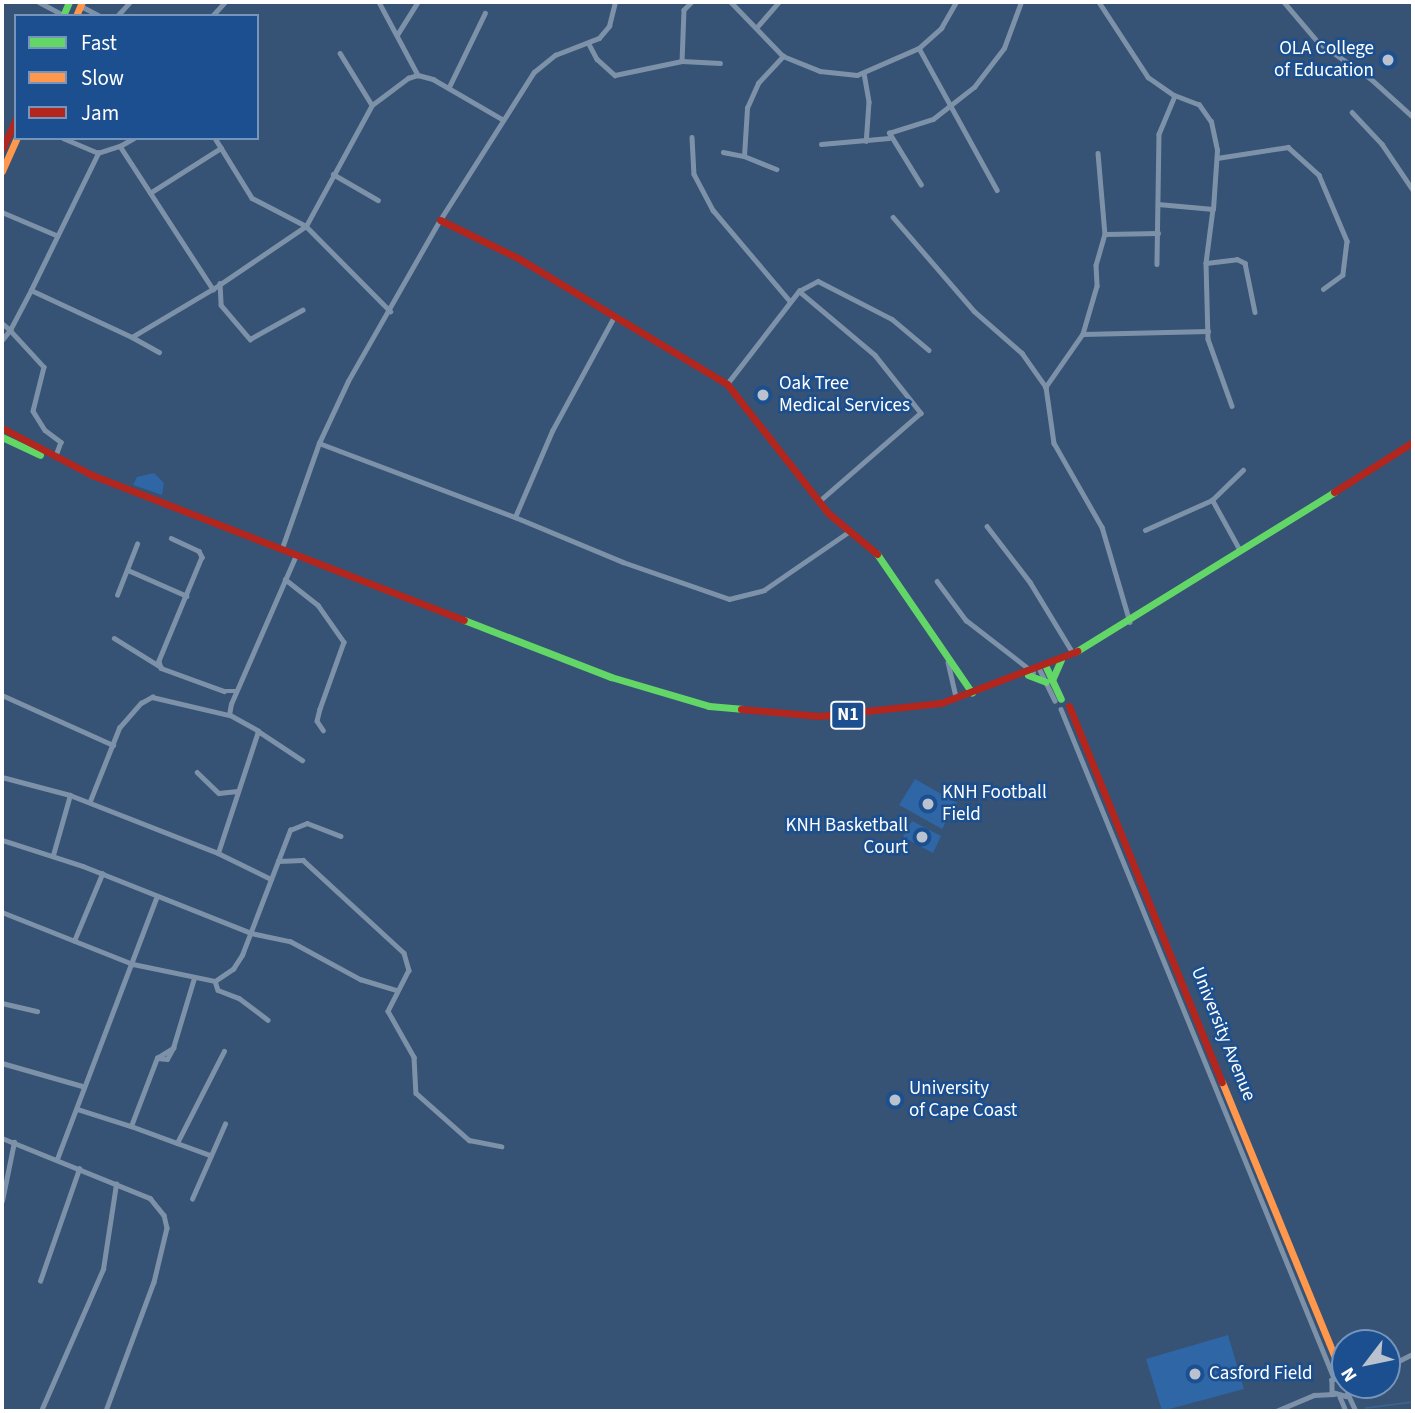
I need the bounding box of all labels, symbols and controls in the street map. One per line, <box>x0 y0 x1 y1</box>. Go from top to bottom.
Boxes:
legend <box>14 14 259 140</box>
text: Fast <box>81 28 117 58</box>
place label: OLA College of Education <box>1274 38 1374 82</box>
marker: OLA College of Education <box>1380 52 1396 68</box>
text: Slow <box>81 63 124 93</box>
text: Jam <box>81 98 119 128</box>
place label: Oak Tree Medical Services <box>779 373 910 417</box>
marker: Oak Tree Medical Services <box>753 385 773 405</box>
road number: N1 <box>829 700 867 730</box>
place label: KNH Football Field <box>942 782 1047 826</box>
marker: KNH Football Field <box>920 796 936 812</box>
place label: KNH Basketball Court <box>786 815 908 859</box>
marker: KNH Basketball Court <box>914 829 930 845</box>
street label: University Avenue <box>1186 964 1260 1104</box>
place label: University of Cape Coast <box>909 1078 1017 1122</box>
marker: University of Cape Coast <box>887 1092 903 1108</box>
north arrow <box>1331 1329 1401 1399</box>
text: N <box>1335 1362 1364 1387</box>
place label: Casford Field <box>1209 1363 1313 1385</box>
marker: Casford Field <box>1187 1366 1203 1382</box>

